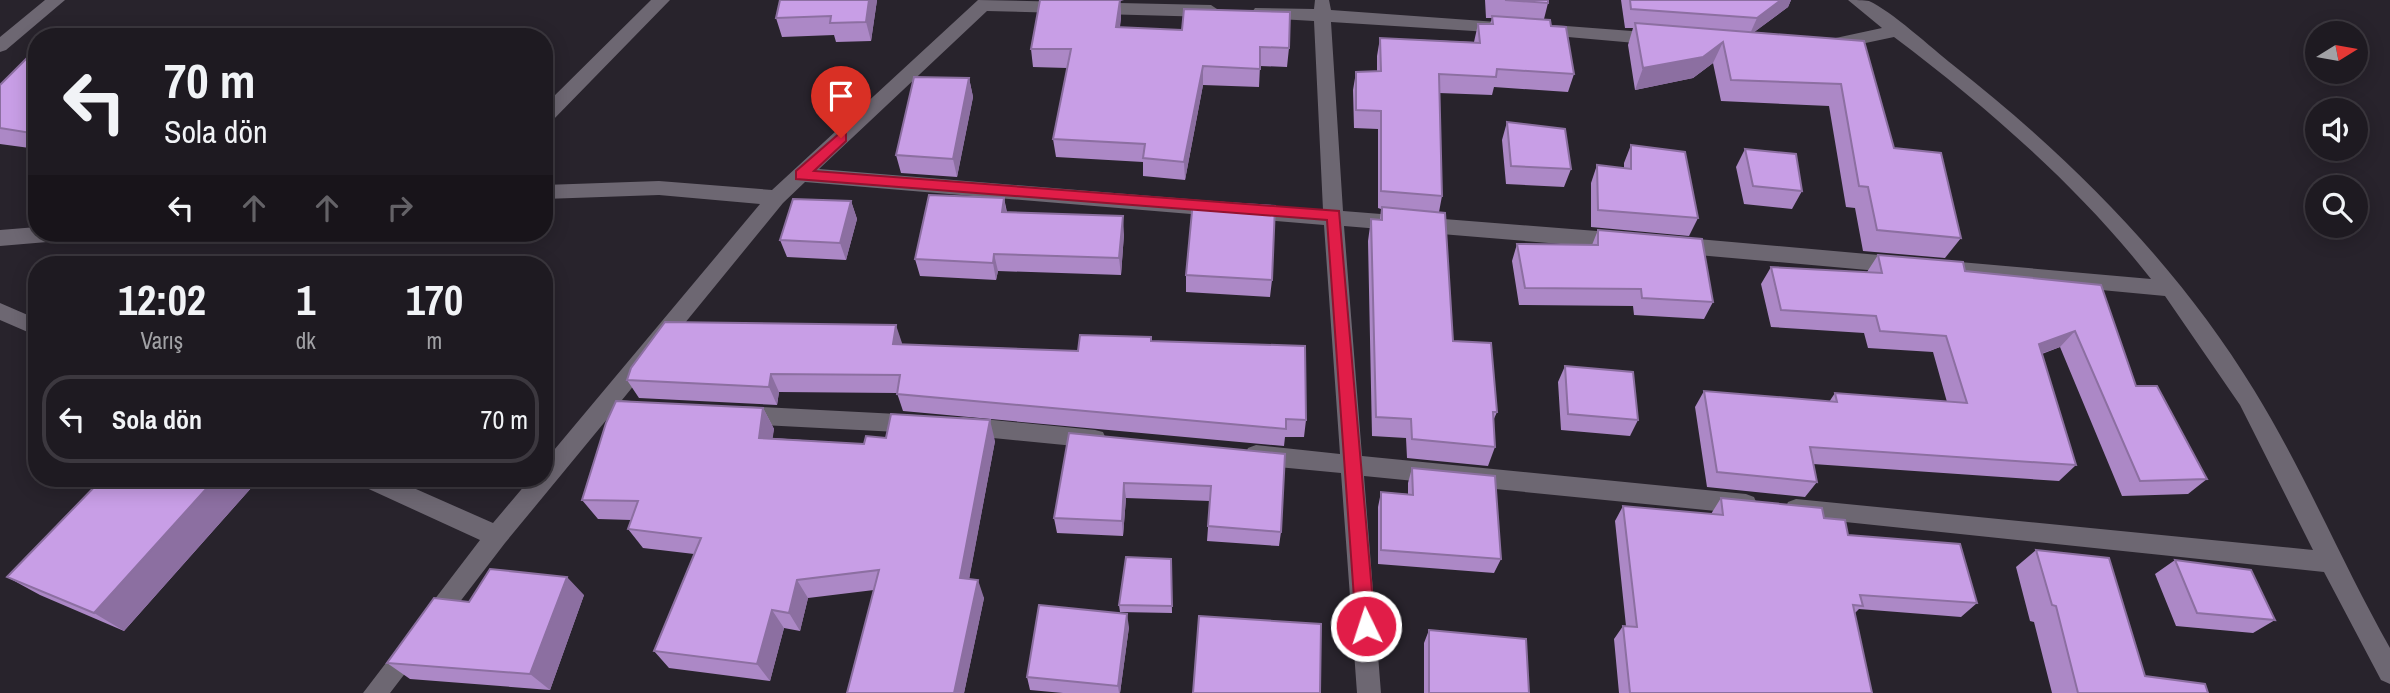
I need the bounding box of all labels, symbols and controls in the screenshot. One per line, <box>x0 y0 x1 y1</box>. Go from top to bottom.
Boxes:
north arrow <box>2305 21 2368 84</box>
map controls <box>2305 21 2368 238</box>
text: 70 m <box>164 47 256 113</box>
icon: left <box>49 56 140 147</box>
pin <box>811 66 871 138</box>
icon: arrive <box>822 77 860 115</box>
button: sound <box>2305 98 2368 161</box>
text: Sola dön <box>164 110 268 153</box>
button: search <box>2305 175 2368 238</box>
icon: left <box>162 189 200 227</box>
icon: ahead <box>235 189 273 227</box>
icon: ahead <box>308 189 346 227</box>
icon: right <box>381 189 419 227</box>
text: 12:02 <box>118 272 206 328</box>
text: 1 <box>296 272 315 328</box>
text: 170 <box>406 272 463 328</box>
text: Varış <box>141 325 183 356</box>
text: dk <box>296 325 316 356</box>
text: m <box>427 325 442 356</box>
icon: left <box>53 400 91 438</box>
text: Sola dön <box>112 402 202 437</box>
text: 70 m <box>481 402 528 437</box>
position arrow <box>1329 589 1403 663</box>

